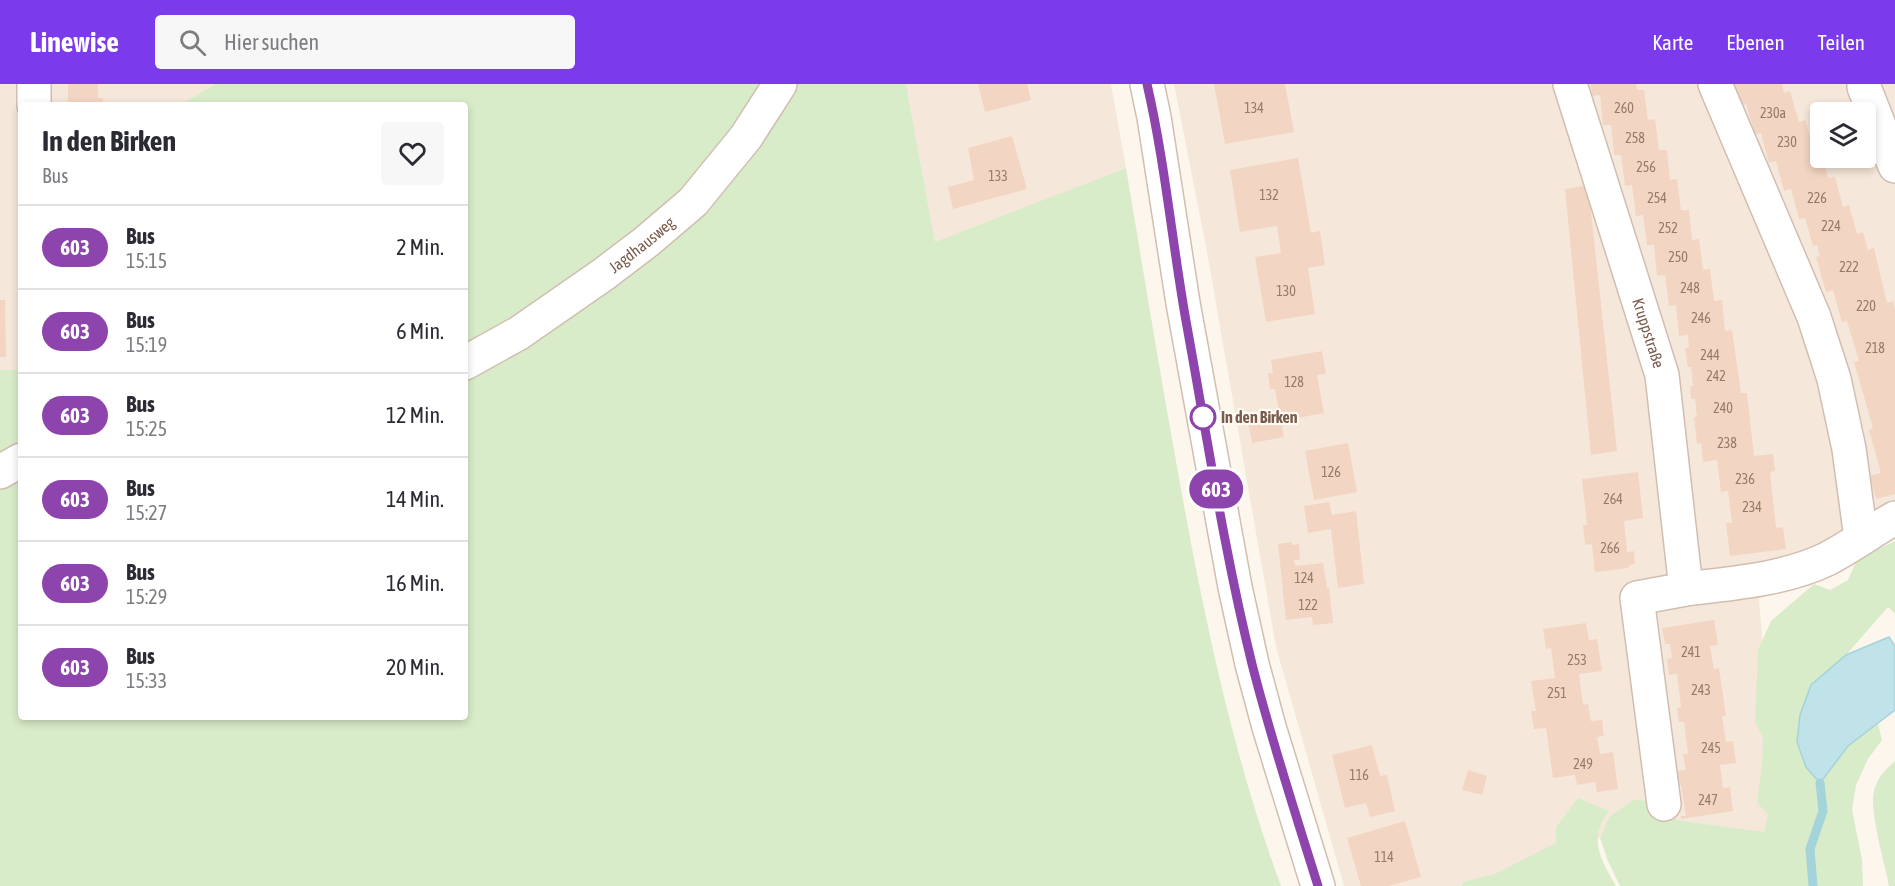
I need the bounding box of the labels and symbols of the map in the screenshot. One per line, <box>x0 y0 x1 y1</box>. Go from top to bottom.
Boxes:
house number: 134 <box>1244 100 1264 116</box>
house number: 260 <box>1614 100 1634 116</box>
house number: 230a <box>1760 105 1786 121</box>
house number: 258 <box>1625 130 1645 146</box>
house number: 230 <box>1777 134 1797 150</box>
house number: 256 <box>1636 159 1656 175</box>
house number: 133 <box>988 168 1008 184</box>
house number: 132 <box>1259 187 1279 203</box>
house number: 254 <box>1647 190 1667 206</box>
house number: 226 <box>1807 190 1827 206</box>
street label: Jagdhausweg <box>605 213 679 276</box>
house number: 224 <box>1821 218 1841 234</box>
house number: 252 <box>1658 220 1678 236</box>
house number: 250 <box>1668 249 1688 265</box>
house number: 222 <box>1839 259 1859 275</box>
house number: 248 <box>1680 280 1700 296</box>
house number: 130 <box>1276 283 1296 299</box>
street label: Kruppstraße <box>1629 296 1668 370</box>
house number: 220 <box>1856 298 1876 314</box>
house number: 246 <box>1691 310 1711 326</box>
house number: 218 <box>1865 340 1885 356</box>
house number: 244 <box>1700 347 1720 363</box>
house number: 242 <box>1706 368 1726 384</box>
house number: 128 <box>1284 374 1304 390</box>
house number: 240 <box>1713 400 1733 416</box>
marker: In den Birken <box>1190 404 1216 430</box>
place label: In den Birken <box>1221 408 1298 426</box>
house number: 238 <box>1717 435 1737 451</box>
house number: 126 <box>1321 464 1341 480</box>
line badge: 603 <box>1182 470 1250 508</box>
house number: 236 <box>1735 471 1755 487</box>
house number: 264 <box>1603 491 1623 507</box>
house number: 234 <box>1742 499 1762 515</box>
house number: 266 <box>1600 540 1620 556</box>
house number: 124 <box>1294 570 1314 586</box>
house number: 122 <box>1298 597 1318 613</box>
house number: 241 <box>1681 644 1701 660</box>
house number: 253 <box>1567 652 1587 668</box>
house number: 243 <box>1691 682 1711 698</box>
house number: 251 <box>1547 685 1567 701</box>
house number: 245 <box>1701 740 1721 756</box>
house number: 249 <box>1573 756 1593 772</box>
house number: 116 <box>1349 767 1369 783</box>
house number: 247 <box>1698 792 1718 808</box>
house number: 114 <box>1374 849 1394 865</box>

